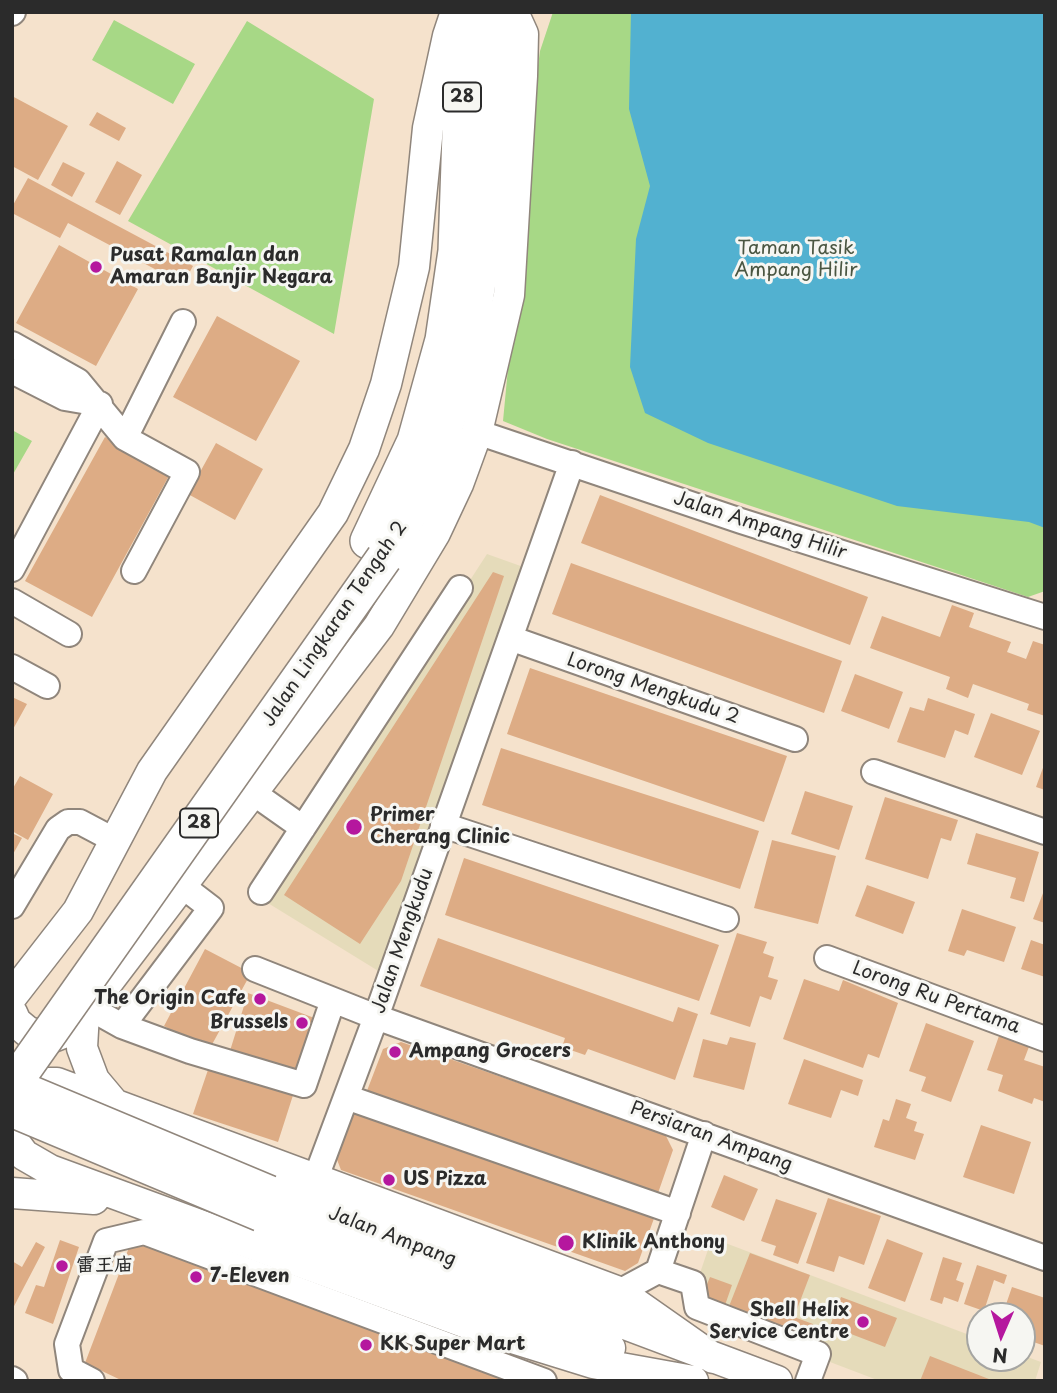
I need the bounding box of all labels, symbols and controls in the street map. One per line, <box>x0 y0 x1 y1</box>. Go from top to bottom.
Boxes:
road number: 28 <box>443 82 481 112</box>
park label: Taman Tasik Ampang Hilir <box>735 238 857 282</box>
place label: Pusat Ramalan dan Amaran Banjir Negara <box>110 245 333 289</box>
marker: Pusat Ramalan dan Amaran Banjir Negara <box>88 259 104 275</box>
street label: Jalan Ampang Hilir <box>671 487 849 565</box>
street label: Jalan Lingkaran Tengah 2 <box>258 517 412 731</box>
street label: Lorong Mengkudu 2 <box>564 649 742 729</box>
place label: Primer Cherang Clinic <box>370 805 510 849</box>
road number: 28 <box>180 808 218 838</box>
marker: Primer Cherang Clinic <box>344 817 364 837</box>
street label: Jalan Mengkudu <box>367 865 439 1017</box>
street label: Lorong Ru Pertama <box>849 957 1023 1039</box>
place label: The Origin Cafe <box>94 988 246 1010</box>
marker: The Origin Cafe <box>252 991 268 1007</box>
place label: Brussels <box>210 1012 288 1034</box>
marker: Brussels <box>294 1015 310 1031</box>
place label: Ampang Grocers <box>409 1041 571 1063</box>
marker: Ampang Grocers <box>387 1044 403 1060</box>
street label: Persiaran Ampang <box>627 1097 795 1177</box>
place label: US Pizza <box>403 1169 487 1191</box>
marker: US Pizza <box>381 1172 397 1188</box>
street label: Jalan Ampang <box>325 1202 459 1272</box>
place label: Klinik Anthony <box>582 1232 725 1254</box>
marker: Klinik Anthony <box>556 1233 576 1253</box>
place label: 雷王庙 <box>76 1255 133 1277</box>
marker: 雷王庙 <box>54 1258 70 1274</box>
place label: 7-Eleven <box>210 1266 290 1288</box>
marker: 7-Eleven <box>188 1269 204 1285</box>
place label: Shell Helix Service Centre <box>709 1300 849 1344</box>
north arrow <box>966 1302 1036 1372</box>
marker: Shell Helix Service Centre <box>855 1314 871 1330</box>
place label: KK Super Mart <box>380 1334 525 1356</box>
marker: KK Super Mart <box>358 1337 374 1353</box>
text: N <box>992 1342 1008 1370</box>

